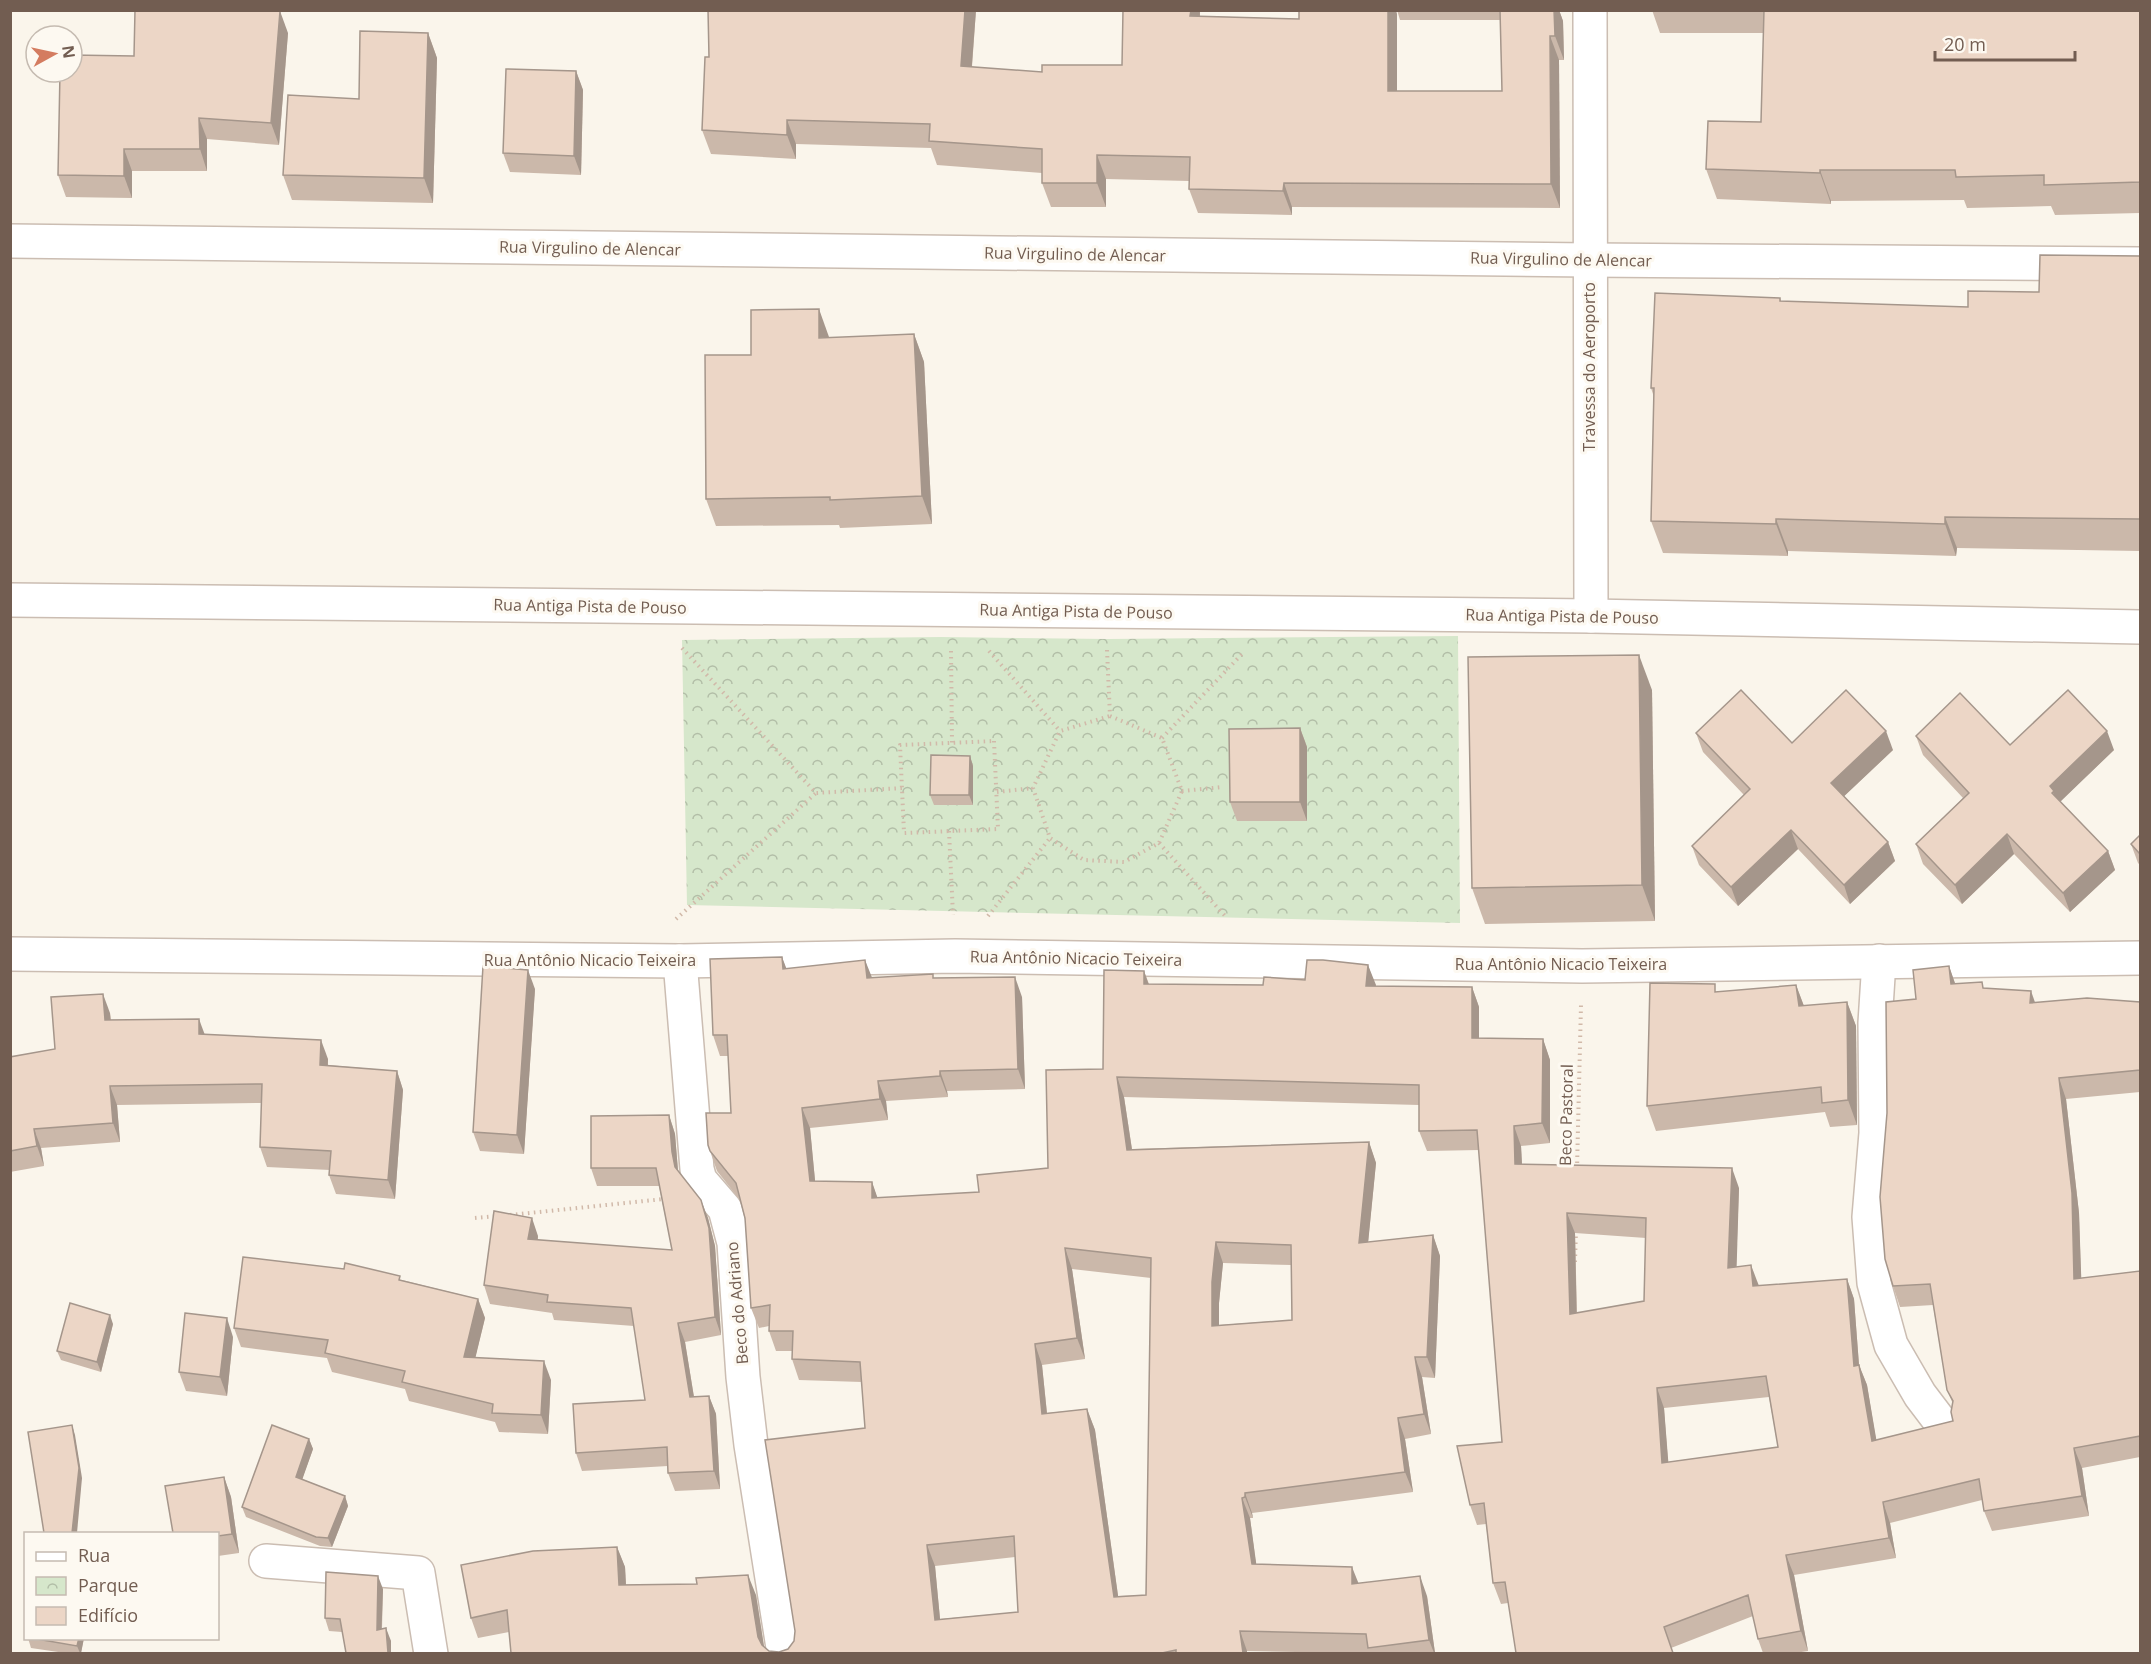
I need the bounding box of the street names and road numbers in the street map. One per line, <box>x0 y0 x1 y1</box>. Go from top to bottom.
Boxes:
street label: Rua Virgulino de Alencar <box>499 235 682 261</box>
street label: Rua Virgulino de Alencar <box>984 241 1167 267</box>
street label: Rua Virgulino de Alencar <box>1470 246 1653 272</box>
street label: Travessa do Aeroporto <box>1578 282 1600 452</box>
street label: Rua Antiga Pista de Pouso <box>493 593 687 619</box>
street label: Rua Antiga Pista de Pouso <box>979 598 1173 624</box>
street label: Rua Antiga Pista de Pouso <box>1465 603 1659 629</box>
street label: Rua Antônio Nicacio Teixeira <box>970 945 1182 971</box>
street label: Rua Antônio Nicacio Teixeira <box>484 949 696 971</box>
street label: Rua Antônio Nicacio Teixeira <box>1455 953 1667 975</box>
street label: Beco Pastoral <box>1554 1064 1578 1166</box>
street label: Beco do Adriano <box>721 1241 753 1365</box>

